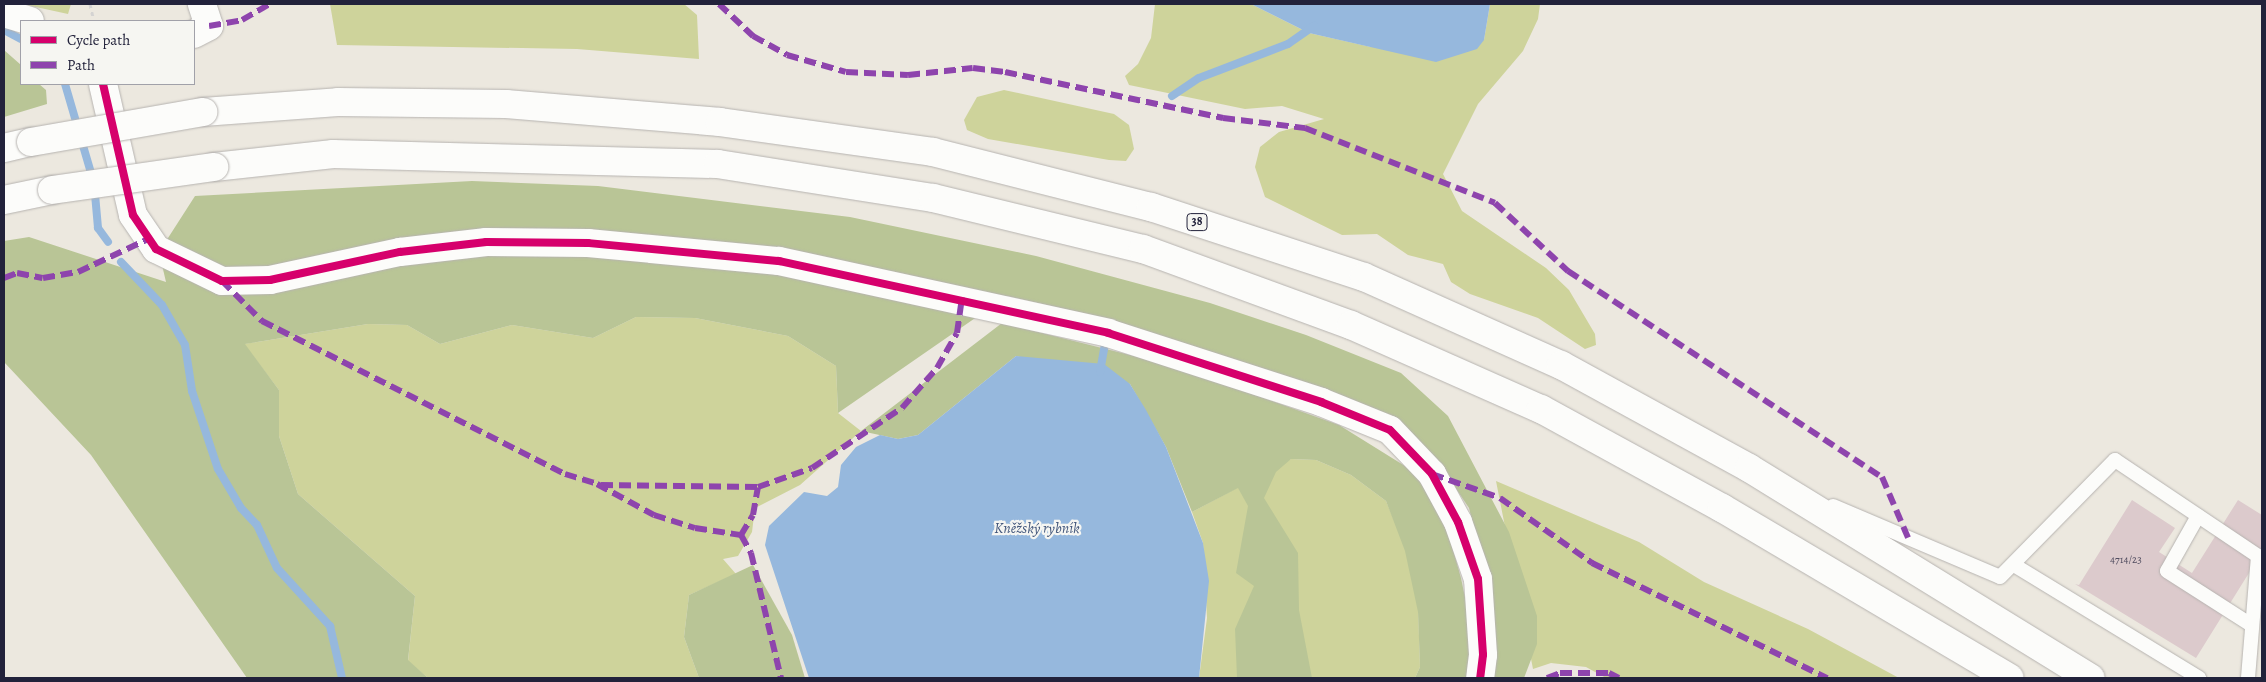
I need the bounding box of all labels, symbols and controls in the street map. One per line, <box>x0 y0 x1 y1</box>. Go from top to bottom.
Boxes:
legend <box>20 20 195 85</box>
text: Cycle path <box>67 30 130 50</box>
text: Path <box>67 55 95 75</box>
road number: 38 <box>1186 212 1208 232</box>
water label: Kněžský rybník <box>994 520 1080 538</box>
house number: 4714/23 <box>2110 553 2142 567</box>

